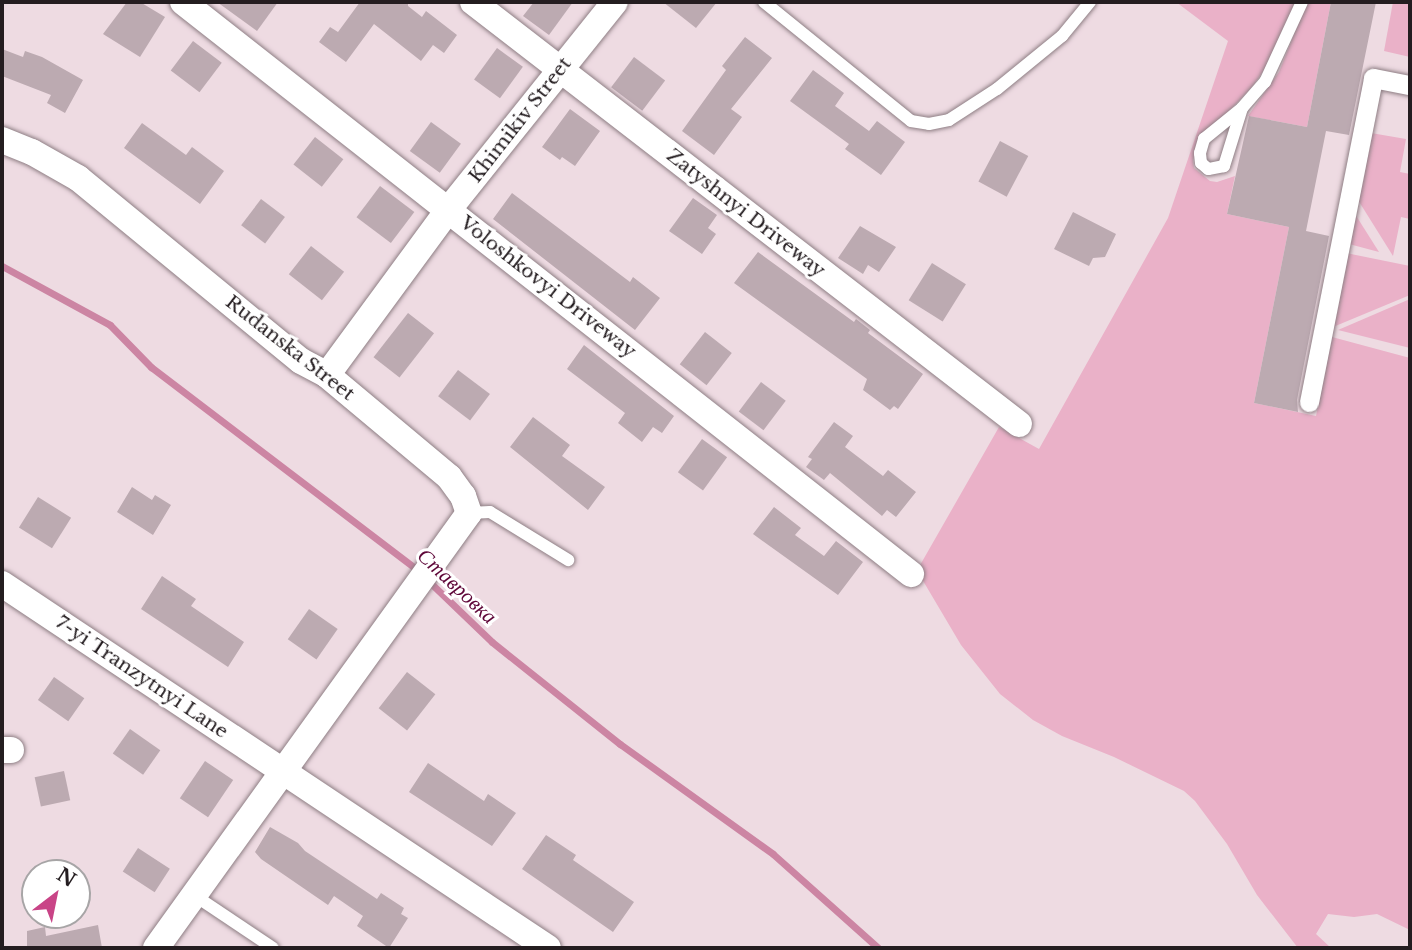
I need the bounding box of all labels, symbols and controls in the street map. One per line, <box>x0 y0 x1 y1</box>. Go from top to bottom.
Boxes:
street label: Khimikiv Street <box>464 53 576 187</box>
street label: Zatyshnyi Driveway <box>662 144 830 282</box>
street label: Voloshkovyi Driveway <box>455 211 641 363</box>
street label: Rudanska Street <box>221 291 359 405</box>
water label: Ставровка <box>412 543 502 629</box>
street label: 7-yi Tranzytnyi Lane <box>51 611 233 743</box>
north arrow <box>21 859 91 929</box>
text: N <box>53 863 80 892</box>

